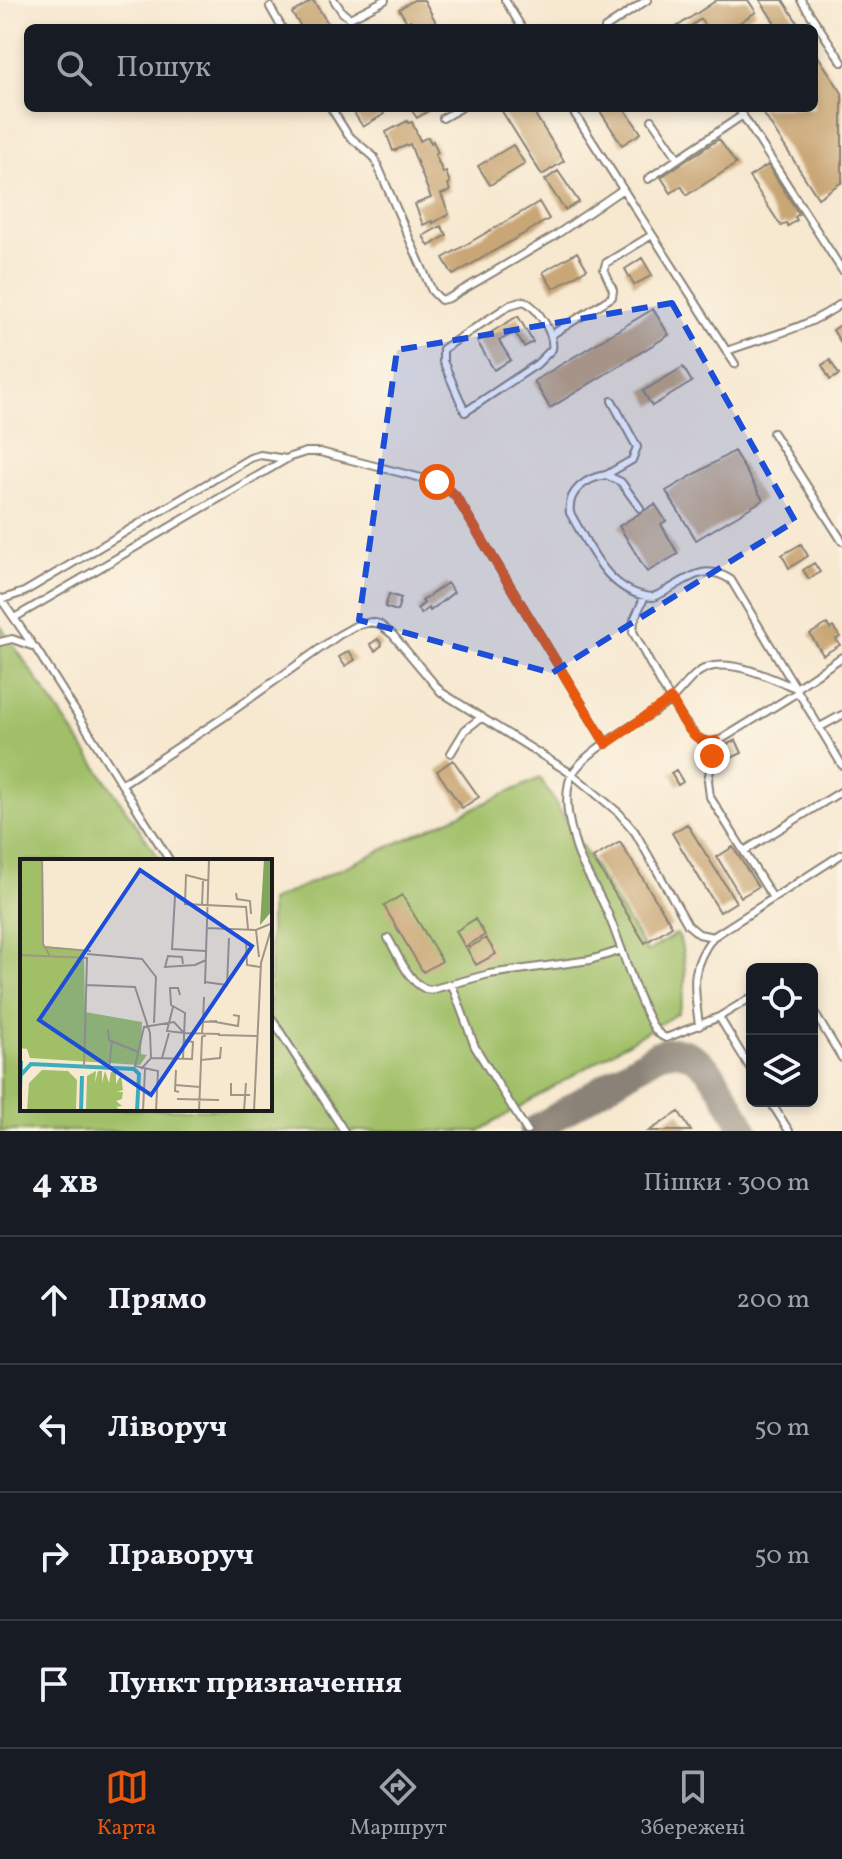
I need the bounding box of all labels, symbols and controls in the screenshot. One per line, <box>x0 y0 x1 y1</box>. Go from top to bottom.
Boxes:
search box <box>24 24 818 112</box>
icon: search <box>52 46 96 90</box>
text: Пошук <box>116 47 211 89</box>
route start <box>419 464 455 500</box>
route end <box>694 738 730 774</box>
inset map <box>20 859 272 1111</box>
map controls <box>746 963 818 1107</box>
button: locate <box>746 963 818 1035</box>
button: layers <box>746 1035 818 1107</box>
text: 4 хв <box>32 1160 98 1207</box>
text: Пішки · 300 m <box>643 1165 810 1201</box>
icon: ahead <box>32 1278 76 1322</box>
text: Прямо <box>108 1279 207 1321</box>
text: 200 m <box>736 1282 810 1318</box>
icon: left <box>32 1406 76 1450</box>
text: Ліворуч <box>108 1407 227 1449</box>
text: 50 m <box>754 1410 810 1446</box>
icon: right <box>32 1534 76 1578</box>
text: Праворуч <box>108 1535 254 1577</box>
text: 50 m <box>754 1538 810 1574</box>
icon: arrive <box>32 1662 76 1706</box>
text: Пункт призначення <box>108 1663 402 1705</box>
tab: Карта <box>97 1765 156 1844</box>
tab: Маршрут <box>350 1765 447 1844</box>
tab: Збережені <box>640 1765 745 1844</box>

